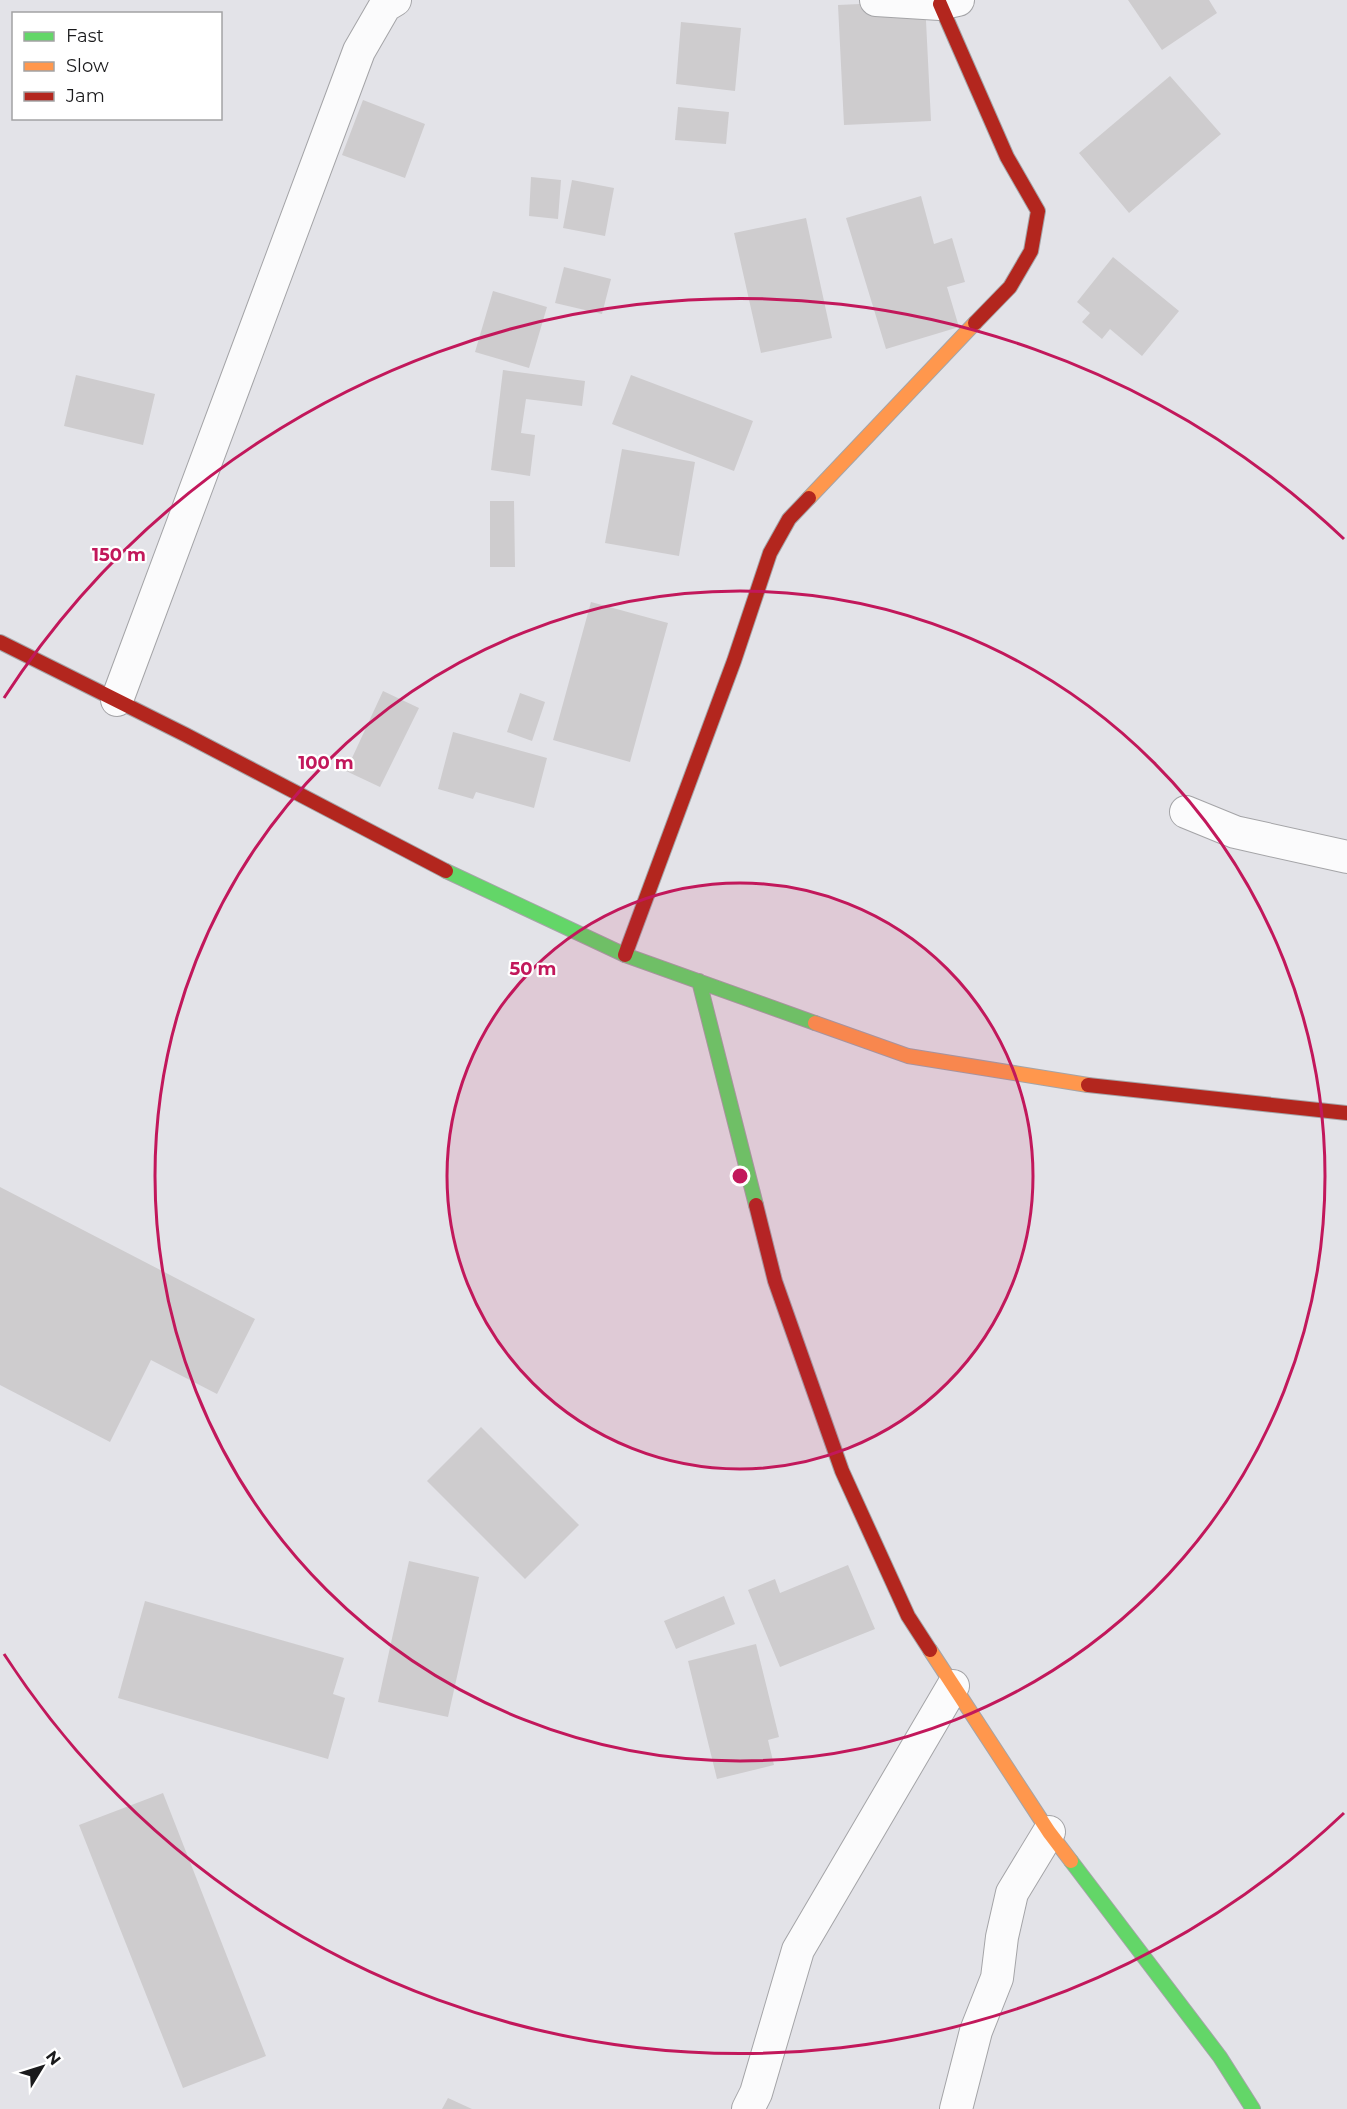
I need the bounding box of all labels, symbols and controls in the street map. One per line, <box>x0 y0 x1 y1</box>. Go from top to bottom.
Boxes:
legend <box>12 12 222 120</box>
text: Fast <box>66 25 104 47</box>
text: Slow <box>66 55 109 77</box>
text: Jam <box>65 85 105 107</box>
text: 150 m <box>92 544 146 566</box>
text: 100 m <box>298 752 354 774</box>
text: 50 m <box>510 958 556 980</box>
centre of rings <box>730 1166 750 1186</box>
north arrow <box>12 2037 72 2097</box>
text: N <box>42 2047 65 2069</box>

